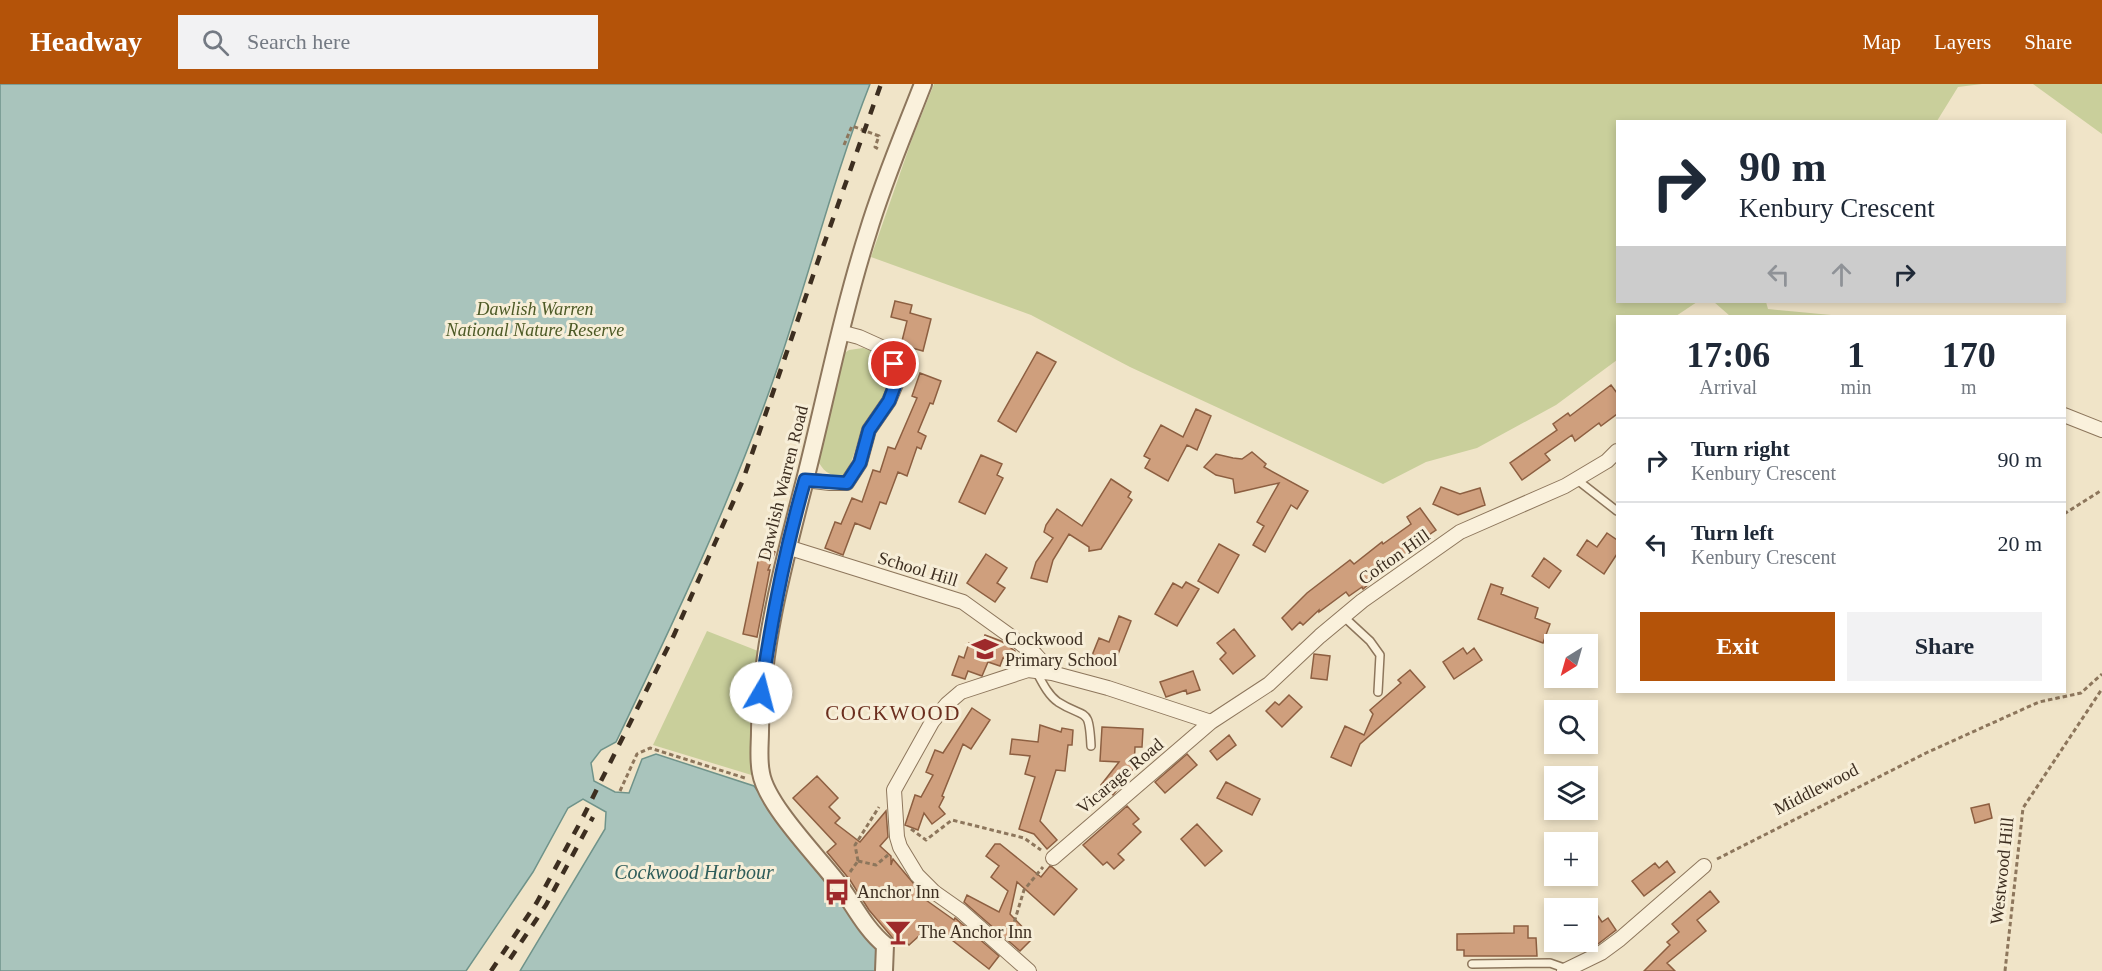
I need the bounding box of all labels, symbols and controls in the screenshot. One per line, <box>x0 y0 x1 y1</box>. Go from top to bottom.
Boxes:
search box <box>178 15 598 69</box>
text: Headway <box>30 26 142 57</box>
icon: search <box>199 26 232 59</box>
text: Search here <box>247 29 350 54</box>
text: Map <box>1863 30 1901 54</box>
text: Layers <box>1934 30 1991 54</box>
text: Share <box>2024 30 2072 54</box>
icon: right <box>1640 144 1718 222</box>
text: 90 m <box>1739 144 1827 190</box>
text: Kenbury Crescent <box>1739 193 1935 223</box>
icon: left <box>1762 258 1795 291</box>
icon: ahead <box>1825 258 1858 291</box>
icon: right <box>1888 258 1921 291</box>
park label: Dawlish Warren National Nature Reserve <box>445 299 624 340</box>
text: 17:06 <box>1686 335 1770 375</box>
text: 1 <box>1847 335 1865 375</box>
text: 170 <box>1942 335 1996 375</box>
pin <box>868 338 919 389</box>
icon: arrive <box>877 347 910 380</box>
text: Arrival <box>1699 376 1757 398</box>
text: min <box>1840 376 1872 398</box>
text: m <box>1961 376 1977 398</box>
street label: Dawlish Warren Road <box>754 403 812 563</box>
text: Turn right <box>1691 436 1790 461</box>
icon: right <box>1640 444 1673 477</box>
text: 90 m <box>1997 447 2042 472</box>
text: Kenbury Crescent <box>1691 462 1836 484</box>
text: Turn left <box>1691 520 1774 545</box>
street label: Cofton Hill <box>1354 525 1434 589</box>
icon: left <box>1640 528 1673 561</box>
text: 20 m <box>1997 531 2042 556</box>
text: Kenbury Crescent <box>1691 546 1836 568</box>
street label: School Hill <box>876 547 960 591</box>
button: Exit <box>1640 612 1835 681</box>
button: Share <box>1847 612 2042 681</box>
place label: Cockwood Primary School <box>1005 629 1118 670</box>
school or university icon: Cockwood Primary School <box>970 634 1000 664</box>
north arrow <box>1544 634 1598 688</box>
map controls <box>1544 634 1598 952</box>
position arrow <box>729 661 793 725</box>
button: search <box>1544 700 1598 754</box>
district label: COCKWOOD <box>825 701 961 725</box>
street label: Vicarage Road <box>1073 734 1167 818</box>
street label: Middlewood <box>1770 759 1862 819</box>
button: layers <box>1544 766 1598 820</box>
street label: Westwood Hill <box>1986 816 2018 926</box>
button: + <box>1544 832 1598 886</box>
water label: Cockwood Harbour <box>614 861 774 883</box>
bus stop icon: Anchor Inn <box>822 877 852 907</box>
place label: Anchor Inn <box>857 882 939 902</box>
button: − <box>1544 898 1598 952</box>
bar icon: The Anchor Inn <box>883 917 913 947</box>
place label: The Anchor Inn <box>918 922 1032 942</box>

